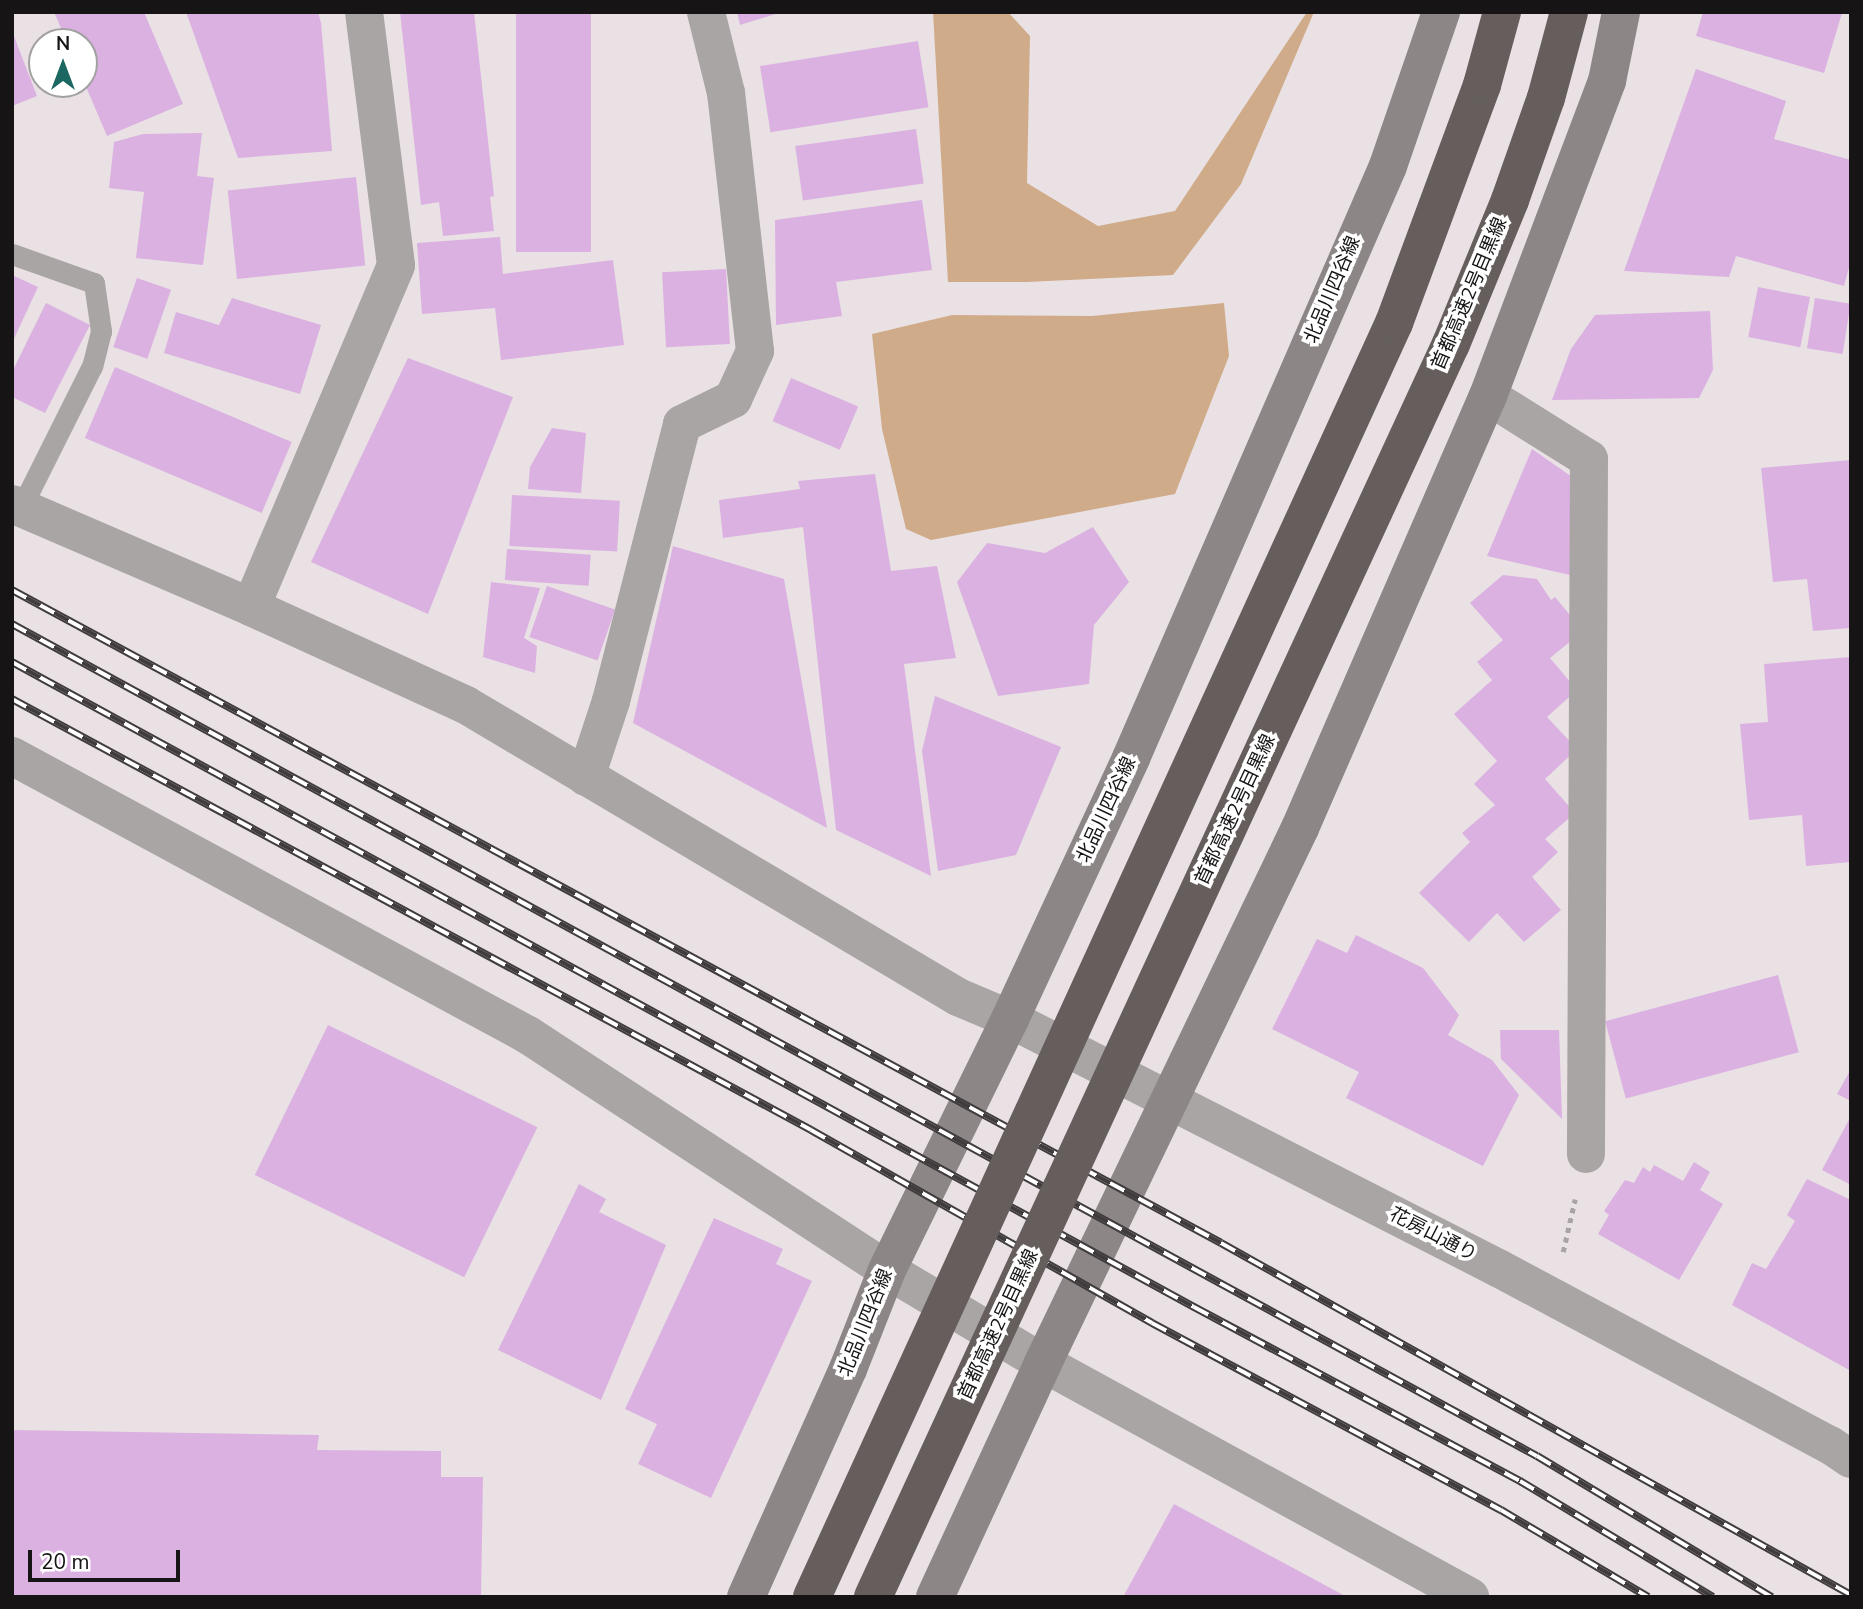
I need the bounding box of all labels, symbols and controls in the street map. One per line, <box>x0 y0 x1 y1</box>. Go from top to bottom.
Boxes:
north arrow <box>28 28 98 98</box>
text: N <box>56 31 70 57</box>
street label: 首都高速2号目黒線 <box>1428 214 1512 374</box>
street label: 北品川四谷線 <box>1300 233 1366 347</box>
street label: 首都高速2号目黒線 <box>1191 731 1281 889</box>
street label: 北品川四谷線 <box>1073 754 1141 866</box>
street label: 花房山通り <box>1386 1203 1480 1267</box>
street label: 首都高速2号目黒線 <box>954 1246 1044 1404</box>
street label: 北品川四谷線 <box>834 1266 898 1380</box>
scale bar <box>32 1536 184 1580</box>
text: 20 m <box>41 1548 90 1576</box>

